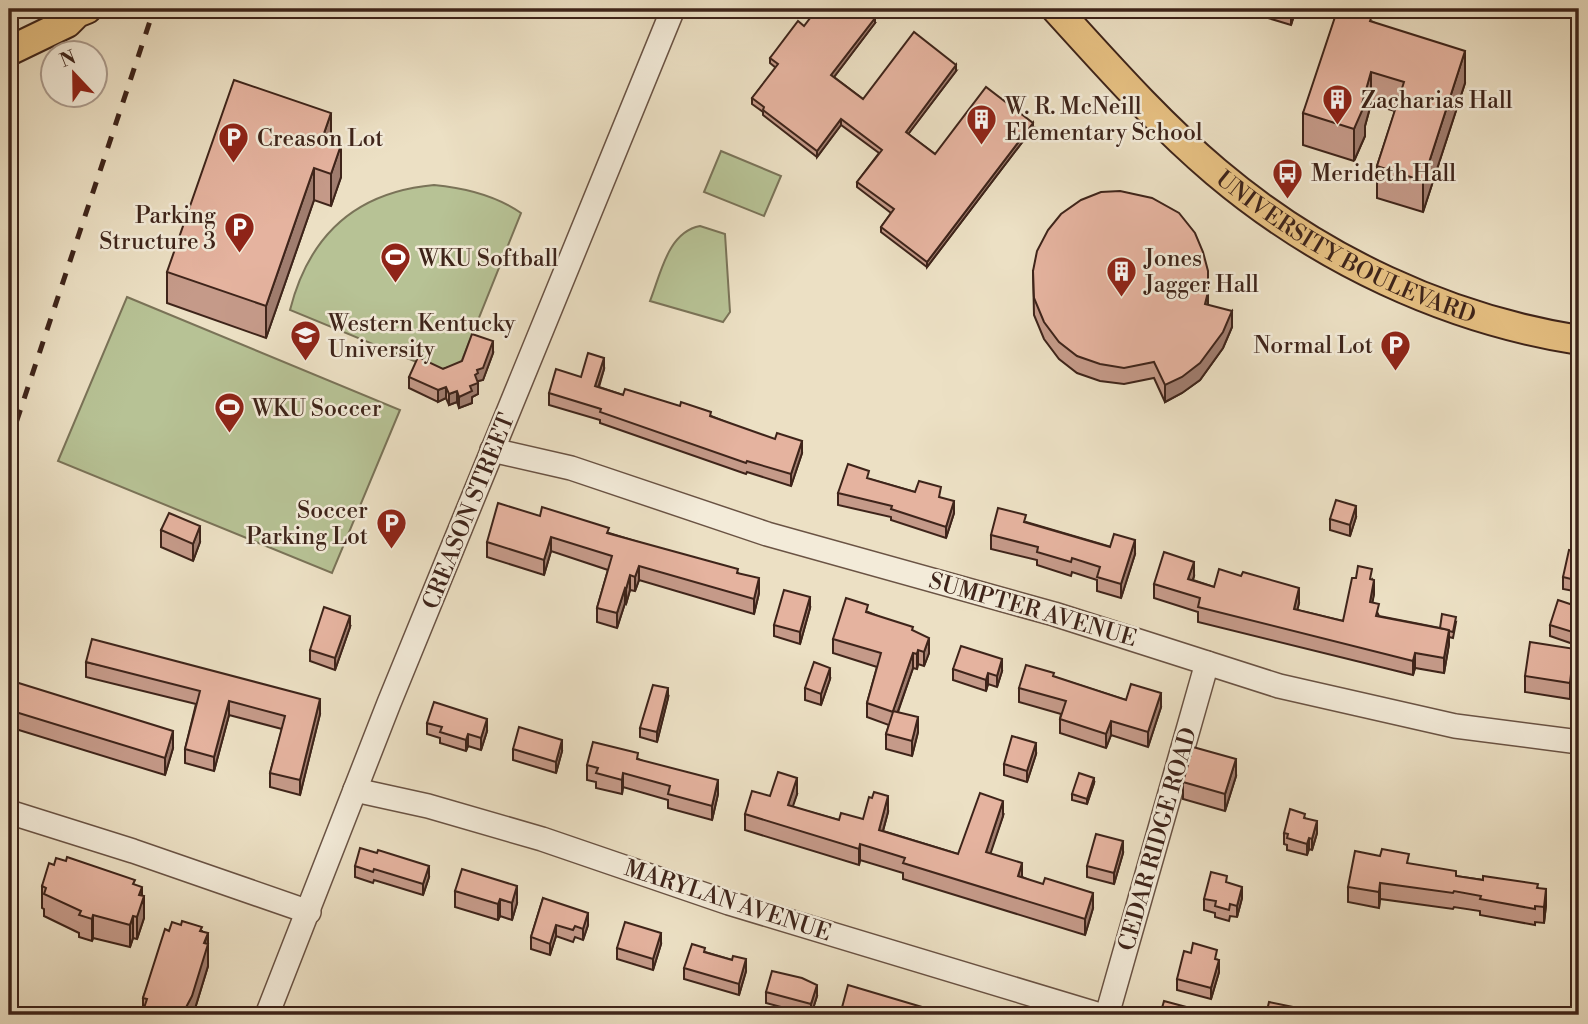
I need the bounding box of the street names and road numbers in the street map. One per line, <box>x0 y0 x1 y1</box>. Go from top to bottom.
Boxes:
street label: UNIVERSITY BOULEVARD <box>1210 165 1479 330</box>
street label: CREASON STREET <box>417 409 521 613</box>
street label: SUMPTER AVENUE <box>926 567 1140 653</box>
street label: CEDAR RIDGE ROAD <box>1113 724 1203 954</box>
street label: MARYLAN AVENUE <box>621 854 835 948</box>

